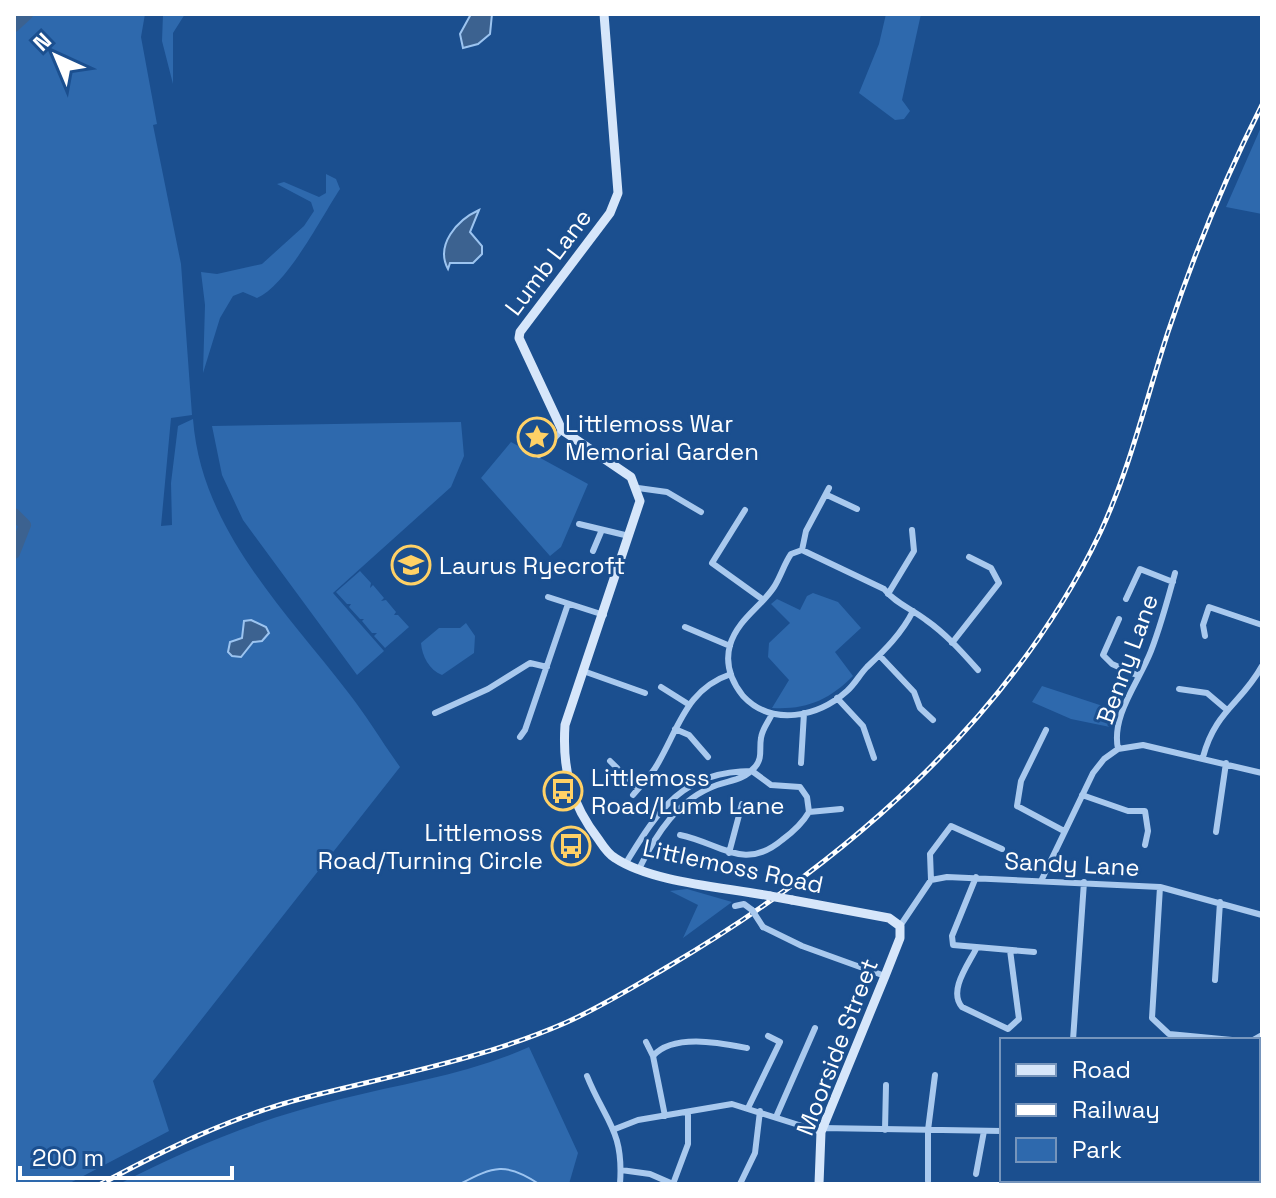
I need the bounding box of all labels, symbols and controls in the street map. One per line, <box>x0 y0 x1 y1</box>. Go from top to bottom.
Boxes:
north arrow <box>16 16 96 96</box>
text: N <box>27 26 57 57</box>
street label: Lumb Lane <box>498 202 598 322</box>
place label: Littlemoss War Memorial Garden <box>565 408 759 467</box>
place icon: Littlemoss War Memorial Garden <box>516 416 558 458</box>
school or university icon: Laurus Ryecroft <box>390 544 432 586</box>
place label: Laurus Ryecroft <box>439 550 625 581</box>
street label: Benny Lane <box>1089 590 1165 728</box>
place label: Littlemoss Road/Lumb Lane <box>591 762 785 821</box>
bus stop icon: Littlemoss Road/Lumb Lane <box>542 770 584 812</box>
place label: Littlemoss Road/Turning Circle <box>318 817 543 876</box>
bus stop icon: Littlemoss Road/Turning Circle <box>550 825 592 867</box>
street label: Littlemoss Road <box>640 832 826 900</box>
street label: Sandy Lane <box>1004 845 1140 883</box>
street label: Moorside Street <box>789 954 885 1140</box>
legend <box>1000 1038 1260 1182</box>
text: Road <box>1072 1054 1131 1085</box>
text: Railway <box>1072 1094 1160 1125</box>
scale bar <box>20 1130 232 1180</box>
text: Park <box>1072 1134 1122 1165</box>
text: 200 m <box>32 1142 104 1173</box>

